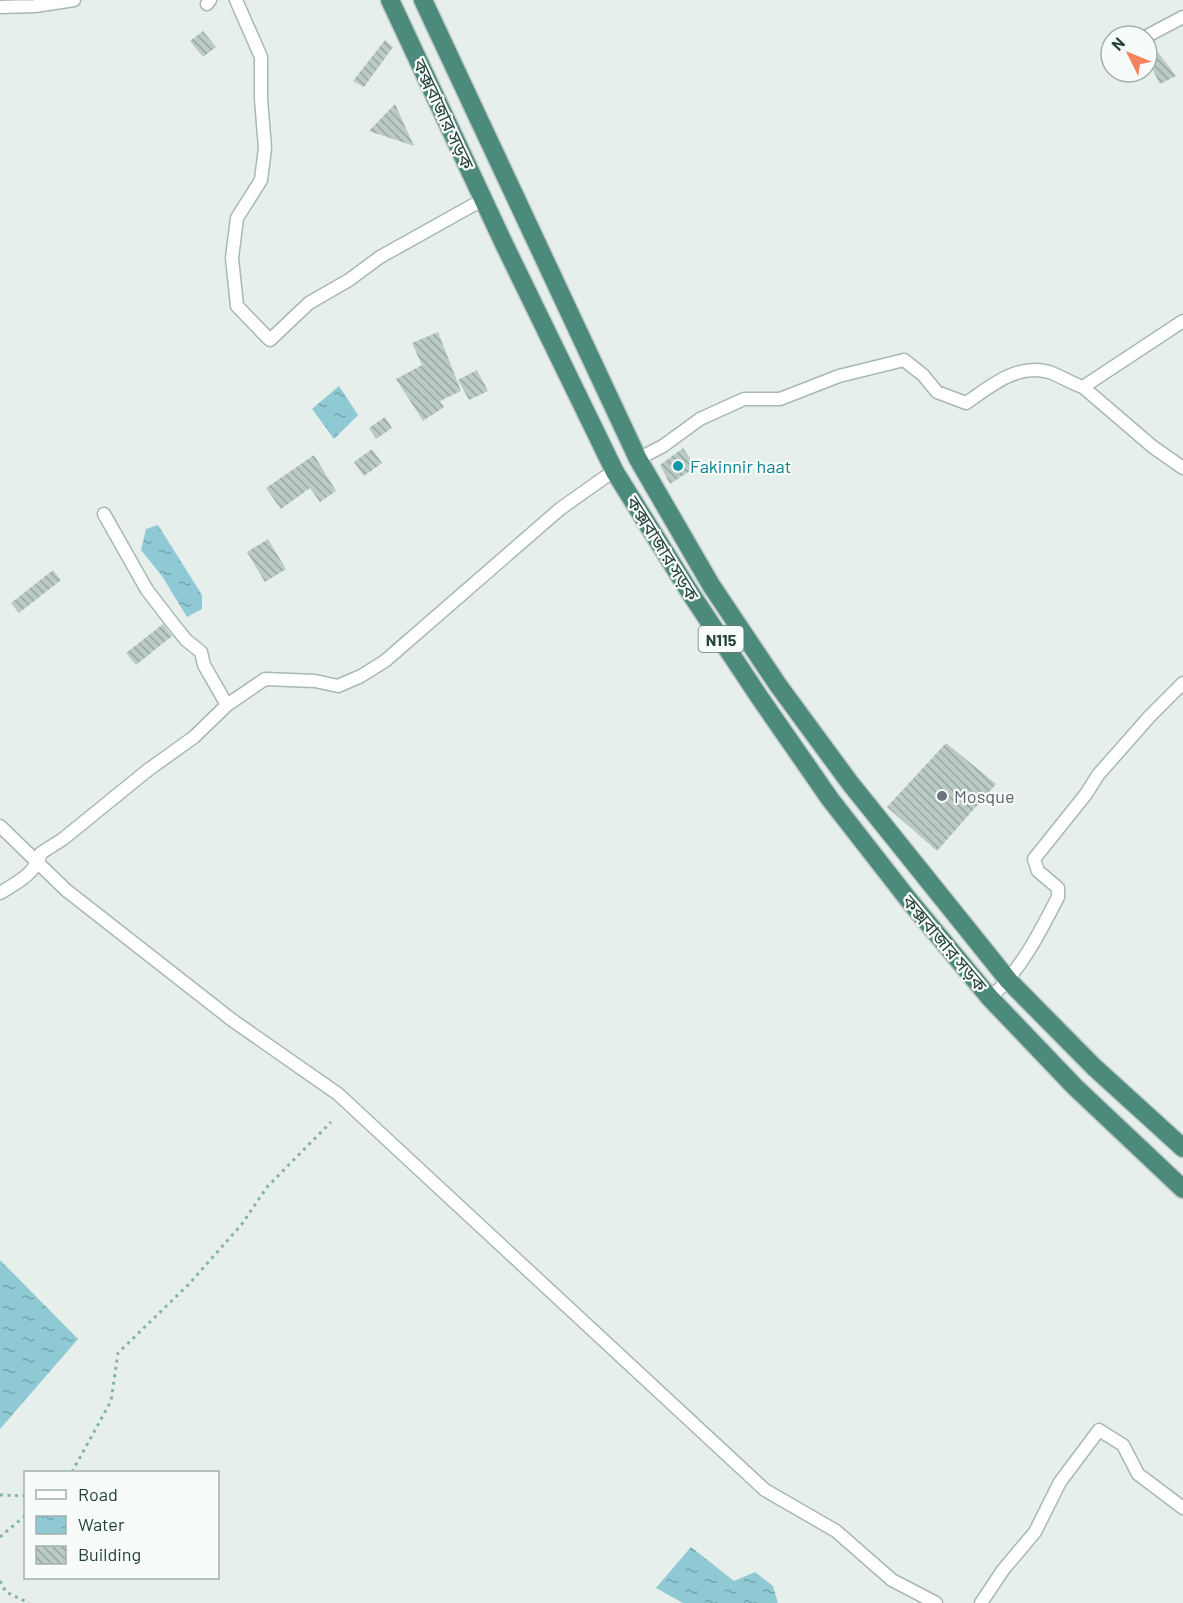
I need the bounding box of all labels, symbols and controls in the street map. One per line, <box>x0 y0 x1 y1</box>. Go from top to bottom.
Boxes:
north arrow <box>1099 24 1159 84</box>
text: N <box>1107 33 1128 54</box>
street label: কক্সবাজার সড়ক <box>408 54 479 173</box>
place label: Fakinnir haat <box>690 455 791 477</box>
marker: Fakinnir haat <box>671 459 685 473</box>
street label: কক্সবাজার সড়ক <box>622 491 704 605</box>
road number: N115 <box>698 626 744 652</box>
place label: Mosque <box>954 785 1015 807</box>
marker: Mosque <box>935 789 949 803</box>
street label: কক্সবাজার সড়ক <box>898 889 992 996</box>
legend <box>24 1471 219 1579</box>
text: Road <box>78 1483 118 1505</box>
text: Water <box>78 1513 125 1535</box>
text: Building <box>78 1543 141 1565</box>

